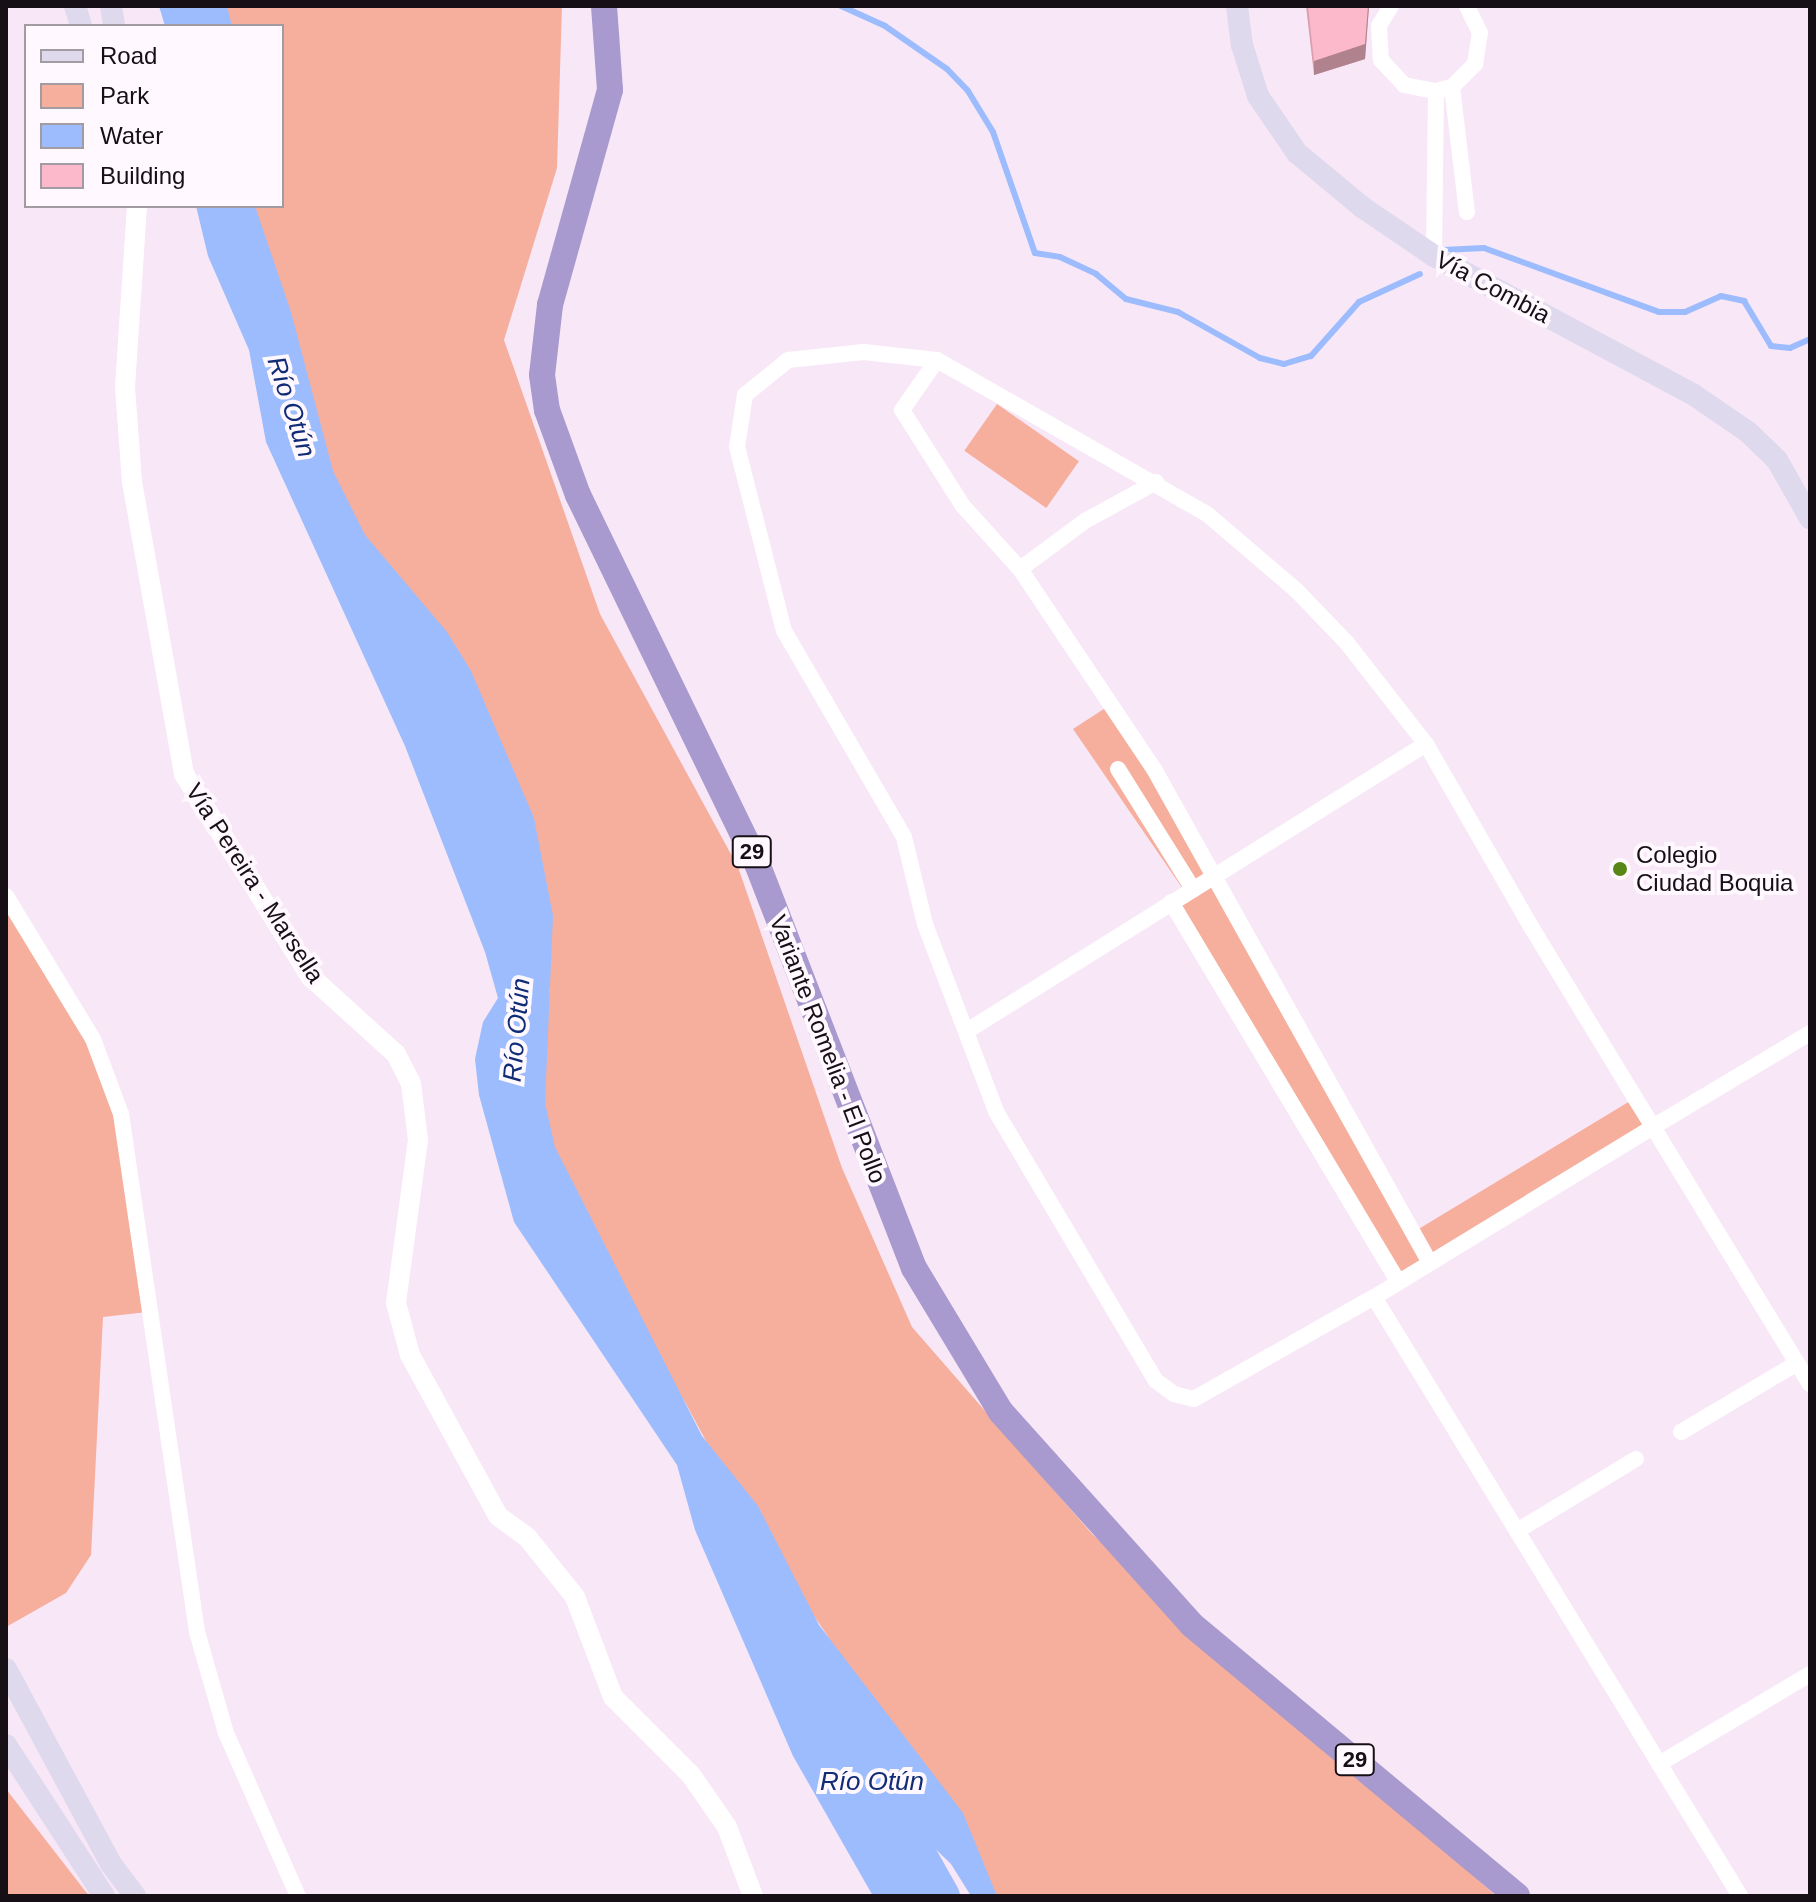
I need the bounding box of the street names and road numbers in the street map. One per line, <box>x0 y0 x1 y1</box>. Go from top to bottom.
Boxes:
street label: Vía Combia <box>1431 245 1555 329</box>
street label: Vía Pereira - Marsella <box>180 778 330 988</box>
road number: 29 <box>730 834 774 870</box>
street label: Variante Romelia - El Pollo <box>763 911 893 1187</box>
road number: 29 <box>1333 1742 1377 1778</box>

